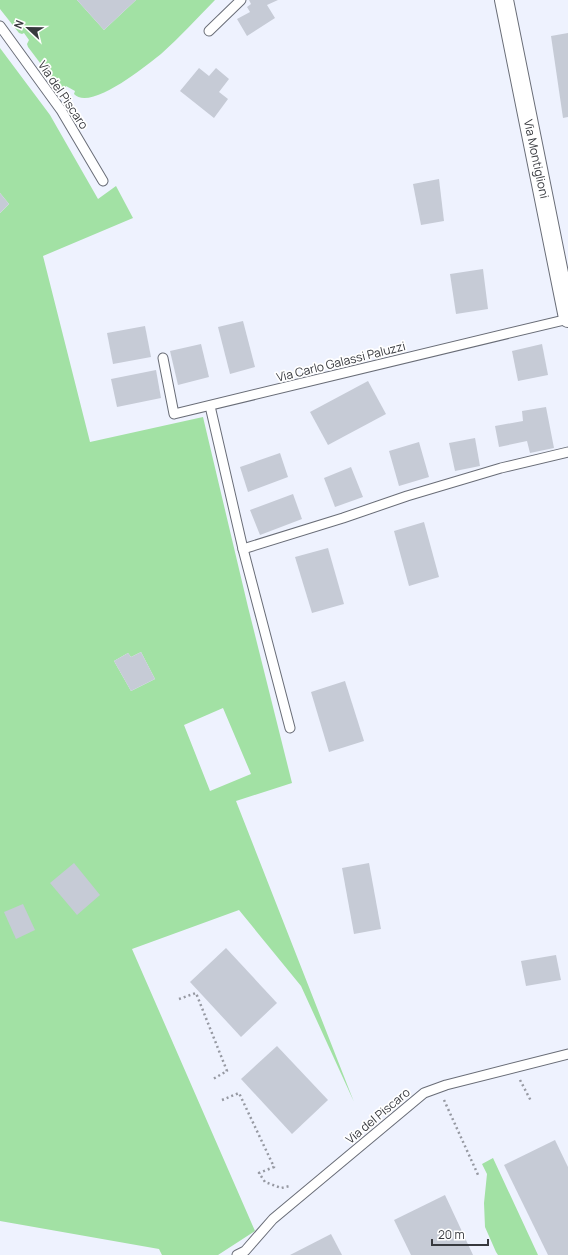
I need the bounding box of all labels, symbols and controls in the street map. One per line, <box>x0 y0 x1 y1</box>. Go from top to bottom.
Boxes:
north arrow <box>8 8 48 48</box>
text: N <box>10 18 27 31</box>
street label: Via del Piscaro <box>34 57 93 132</box>
street label: Via Montiglioni <box>520 118 553 200</box>
street label: Via Carlo Galassi Paluzzi <box>275 337 407 386</box>
street label: Via del Piscaro <box>342 1084 413 1148</box>
scale bar <box>432 1221 488 1247</box>
text: 20 m <box>438 1226 465 1243</box>

